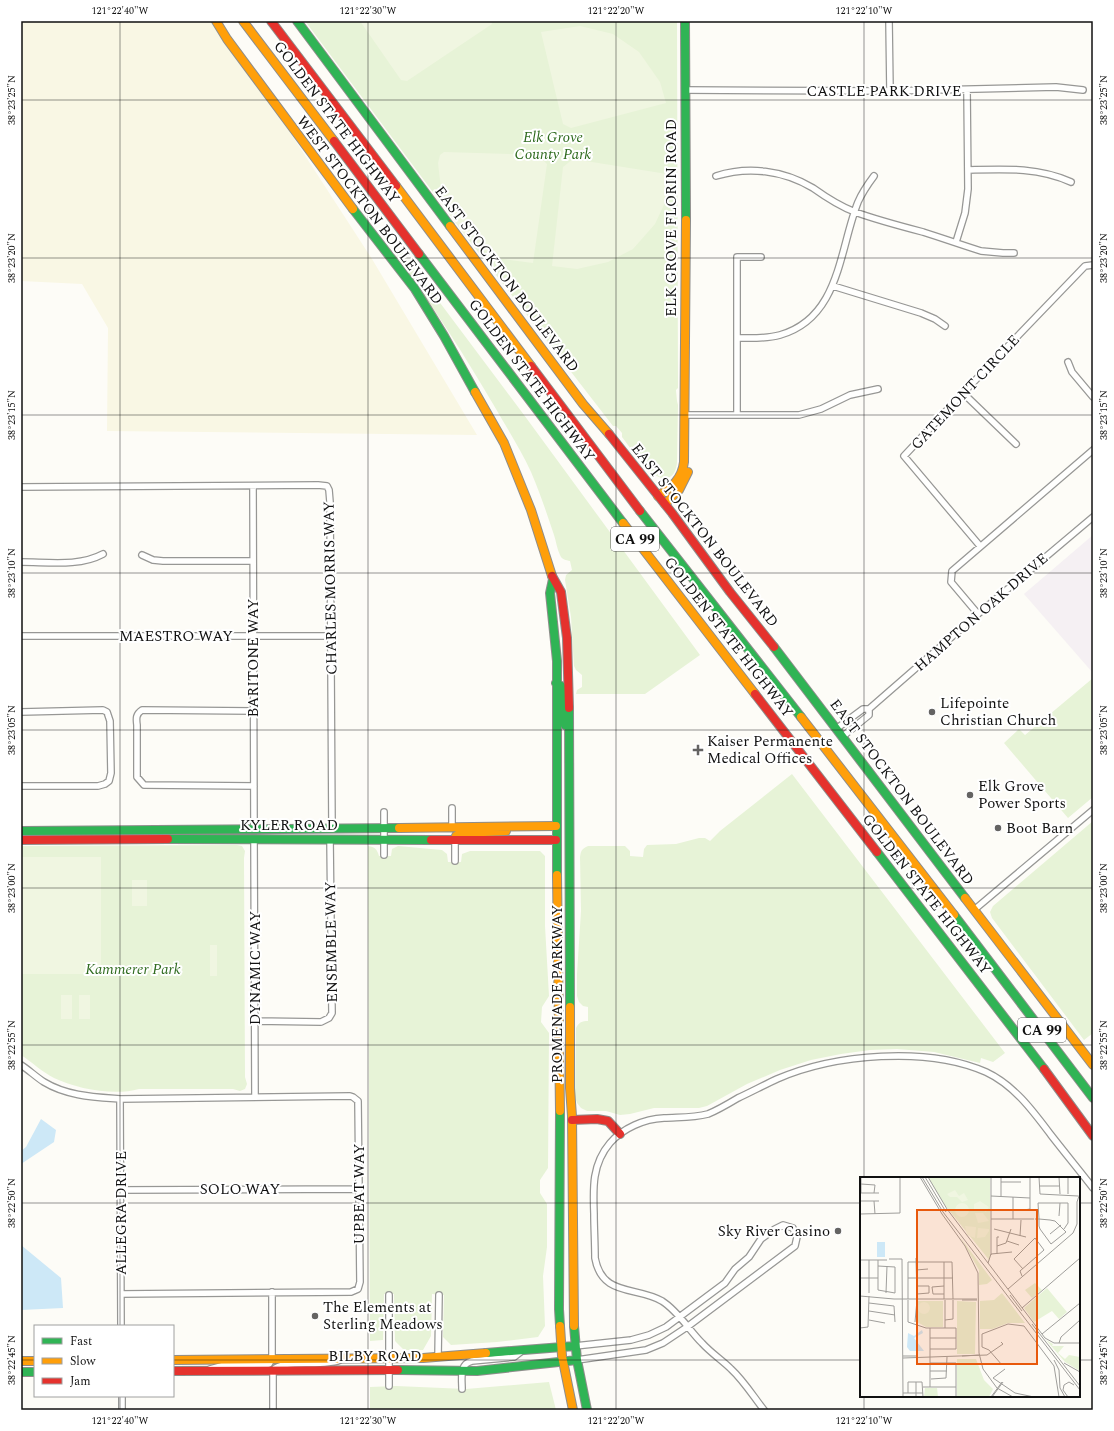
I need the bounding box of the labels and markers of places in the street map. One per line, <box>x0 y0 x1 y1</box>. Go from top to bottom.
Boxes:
place label: Lifepointe Christian Church <box>940 692 1057 732</box>
marker: Lifepointe Christian Church <box>927 707 937 717</box>
place label: Kaiser Permanente Medical Offices <box>707 730 833 770</box>
marker: Kaiser Permanente Medical Offices <box>692 744 704 756</box>
place label: Elk Grove Power Sports <box>978 775 1066 815</box>
marker: Elk Grove Power Sports <box>965 790 975 800</box>
place label: Boot Barn <box>1006 817 1074 840</box>
marker: Boot Barn <box>993 823 1003 833</box>
place label: Sky River Casino <box>718 1220 830 1243</box>
marker: Sky River Casino <box>833 1226 843 1236</box>
place label: The Elements at Sterling Meadows <box>323 1296 443 1336</box>
marker: The Elements at Sterling Meadows <box>310 1311 320 1321</box>

